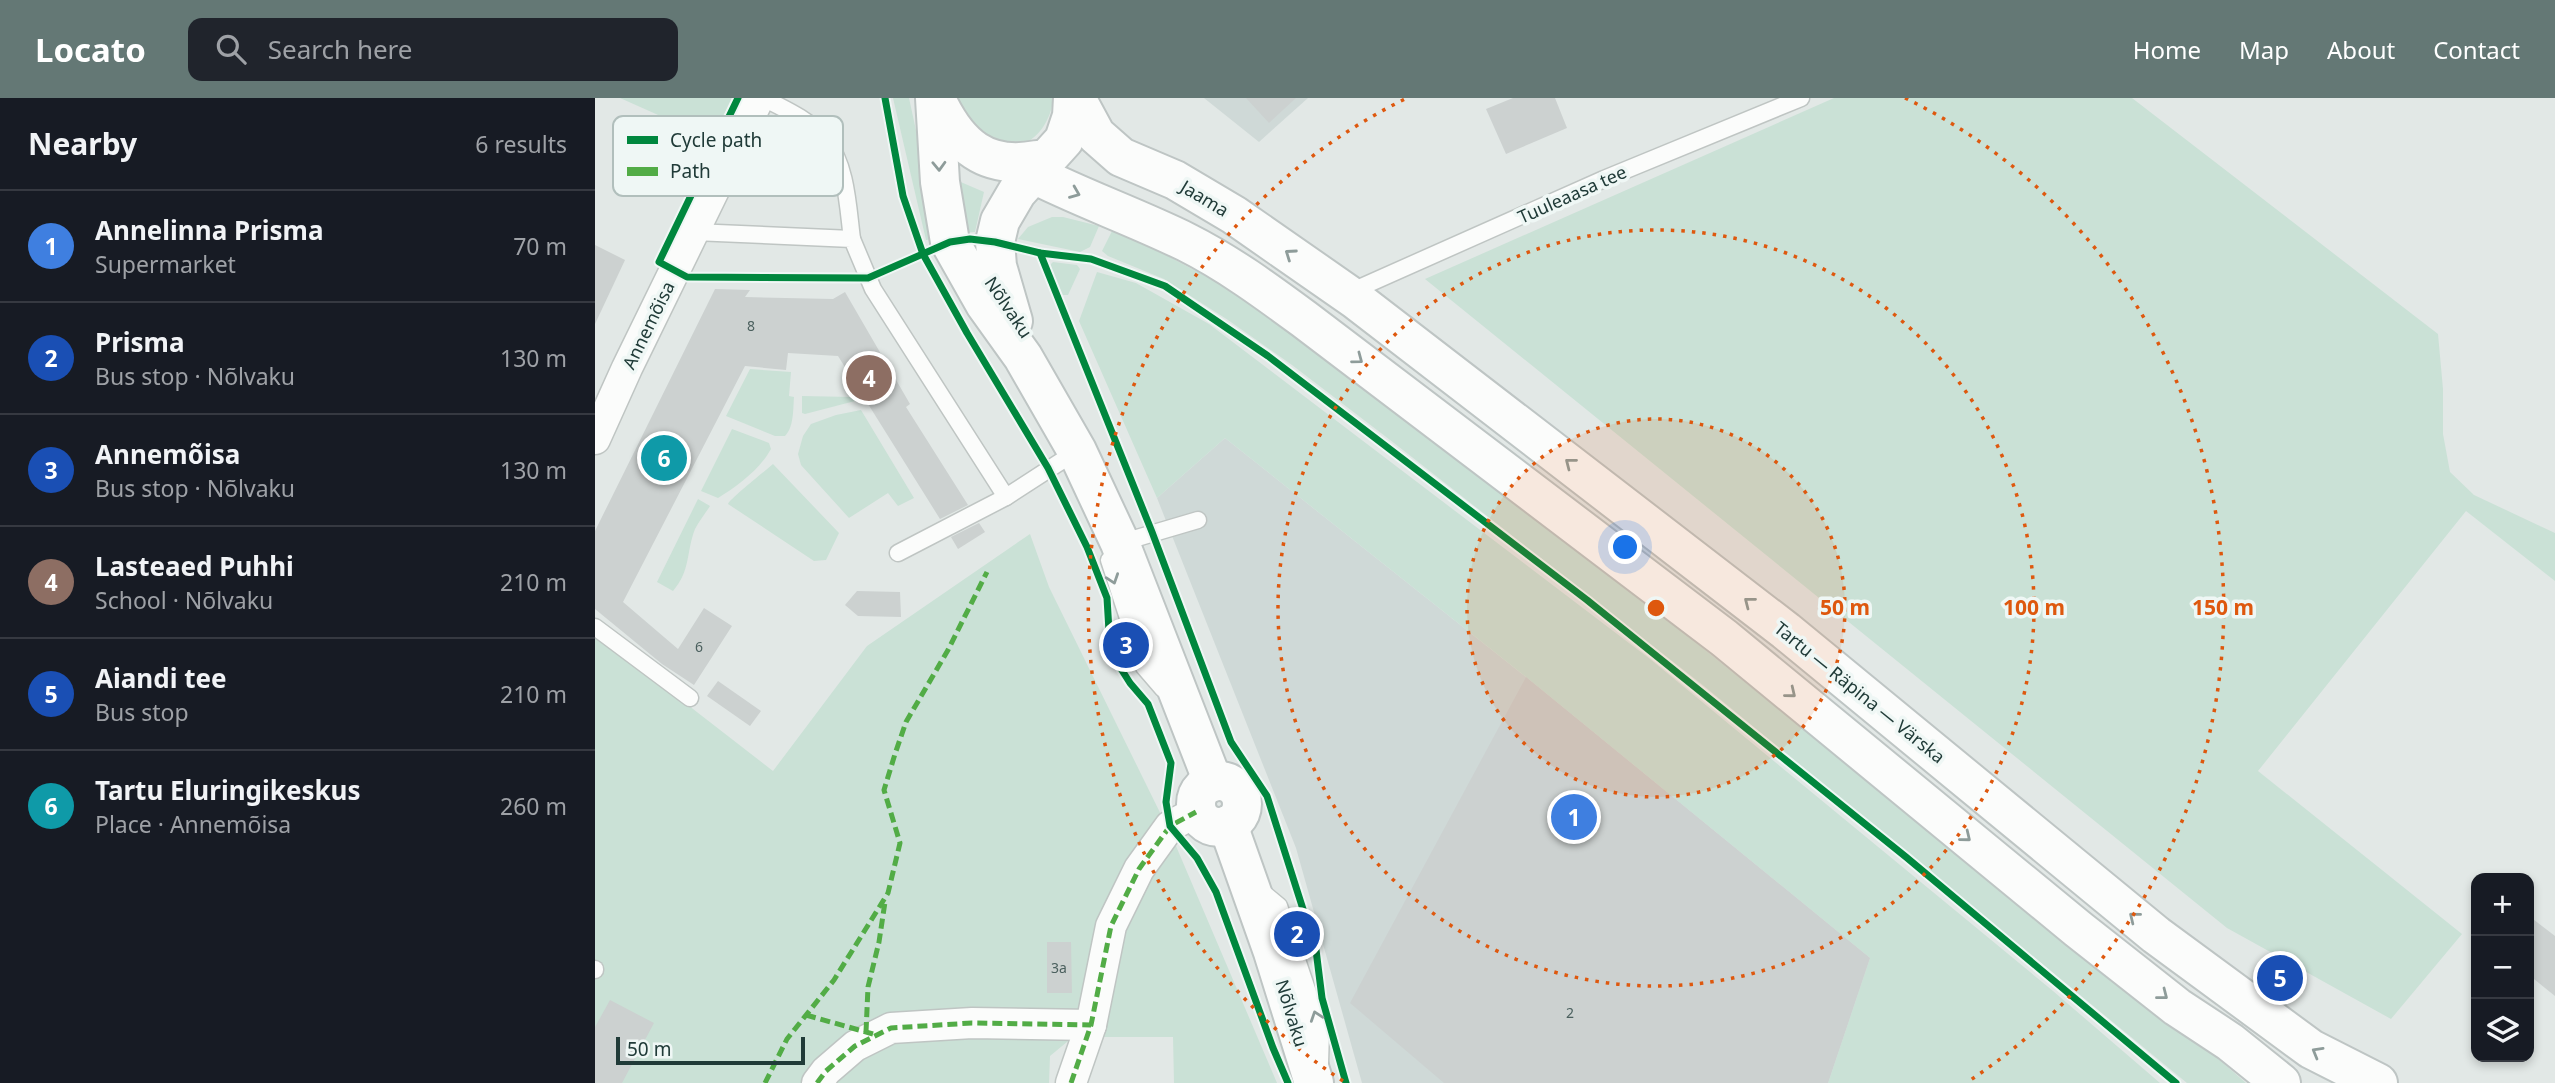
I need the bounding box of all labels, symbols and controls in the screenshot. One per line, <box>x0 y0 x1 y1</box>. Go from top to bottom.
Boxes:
search box <box>188 18 678 81</box>
text: Locato <box>35 27 146 72</box>
icon: search <box>212 30 250 68</box>
text: Search here <box>268 31 413 67</box>
text: Home <box>2133 33 2201 66</box>
text: Map <box>2239 33 2289 66</box>
text: About <box>2327 33 2395 66</box>
text: Contact <box>2433 33 2520 66</box>
legend <box>613 116 843 196</box>
text: Nearby <box>28 123 137 164</box>
text: Cycle path <box>670 127 762 153</box>
text: 6 results <box>475 128 567 160</box>
text: Path <box>670 158 711 184</box>
street label: Tuuleaasa tee <box>1514 159 1630 229</box>
one-way arrow <box>932 161 947 172</box>
street label: Jaama <box>1175 173 1233 222</box>
one-way arrow <box>1068 185 1080 199</box>
text: Annelinna Prisma <box>95 212 324 248</box>
text: 1 <box>44 230 58 262</box>
text: 70 m <box>513 230 567 262</box>
text: Supermarket <box>95 248 236 280</box>
one-way arrow <box>1285 250 1298 262</box>
street label: Nõlvaku <box>980 272 1038 342</box>
street label: Annemõisa <box>616 277 680 373</box>
house number: 8 <box>747 316 755 335</box>
text: Prisma <box>95 324 185 360</box>
text: 2 <box>44 342 58 374</box>
text: 130 m <box>500 342 567 374</box>
one-way arrow <box>1351 351 1363 363</box>
pin: 4 <box>846 352 892 404</box>
text: Bus stop · Nõlvaku <box>95 360 295 392</box>
pin: 6 <box>641 432 687 484</box>
text: Annemõisa <box>95 436 240 472</box>
text: 3 <box>44 454 58 486</box>
text: 130 m <box>500 454 567 486</box>
one-way arrow <box>1565 459 1577 472</box>
text: Bus stop · Nõlvaku <box>95 472 295 504</box>
your location <box>1608 530 1642 564</box>
text: Lasteaed Puhhi <box>95 548 294 584</box>
text: 4 <box>44 566 58 598</box>
text: 210 m <box>500 566 567 598</box>
one-way arrow <box>1105 573 1119 585</box>
text: School · Nõlvaku <box>95 584 273 616</box>
text: 50 m <box>1820 593 1870 621</box>
text: 100 m <box>2003 593 2065 621</box>
text: 150 m <box>2192 593 2254 621</box>
centre of rings <box>1644 596 1668 620</box>
one-way arrow <box>1745 598 1757 611</box>
street label: Tartu — Räpina — Värska <box>1770 616 1950 768</box>
pin: 3 <box>1103 619 1149 671</box>
house number: 6 <box>695 637 703 656</box>
text: Aiandi tee <box>95 660 227 696</box>
text: 5 <box>44 678 58 710</box>
text: 210 m <box>500 678 567 710</box>
one-way arrow <box>1782 685 1795 697</box>
text: Bus stop <box>95 696 189 728</box>
text: Tartu Eluringikeskus <box>95 772 361 808</box>
text: 6 <box>44 790 58 822</box>
text: 260 m <box>500 790 567 822</box>
pin: 1 <box>1551 791 1597 843</box>
text: Place · Annemõisa <box>95 808 291 840</box>
one-way arrow <box>1958 829 1971 841</box>
map controls <box>2471 873 2534 1062</box>
button: + <box>2471 873 2534 936</box>
pin: 2 <box>1274 908 1320 960</box>
one-way arrow <box>2130 913 2143 925</box>
button: − <box>2471 936 2534 999</box>
pin: 5 <box>2257 952 2303 1004</box>
house number: 3a <box>1051 958 1067 977</box>
street label: Nõlvaku <box>1270 976 1314 1050</box>
one-way arrow <box>2155 987 2167 1000</box>
button: layers <box>2471 999 2534 1062</box>
house number: 2 <box>1566 1003 1574 1022</box>
one-way arrow <box>1310 1010 1324 1022</box>
scale bar <box>616 1034 805 1066</box>
text: 50 m <box>627 1036 671 1062</box>
one-way arrow <box>2312 1047 2325 1060</box>

